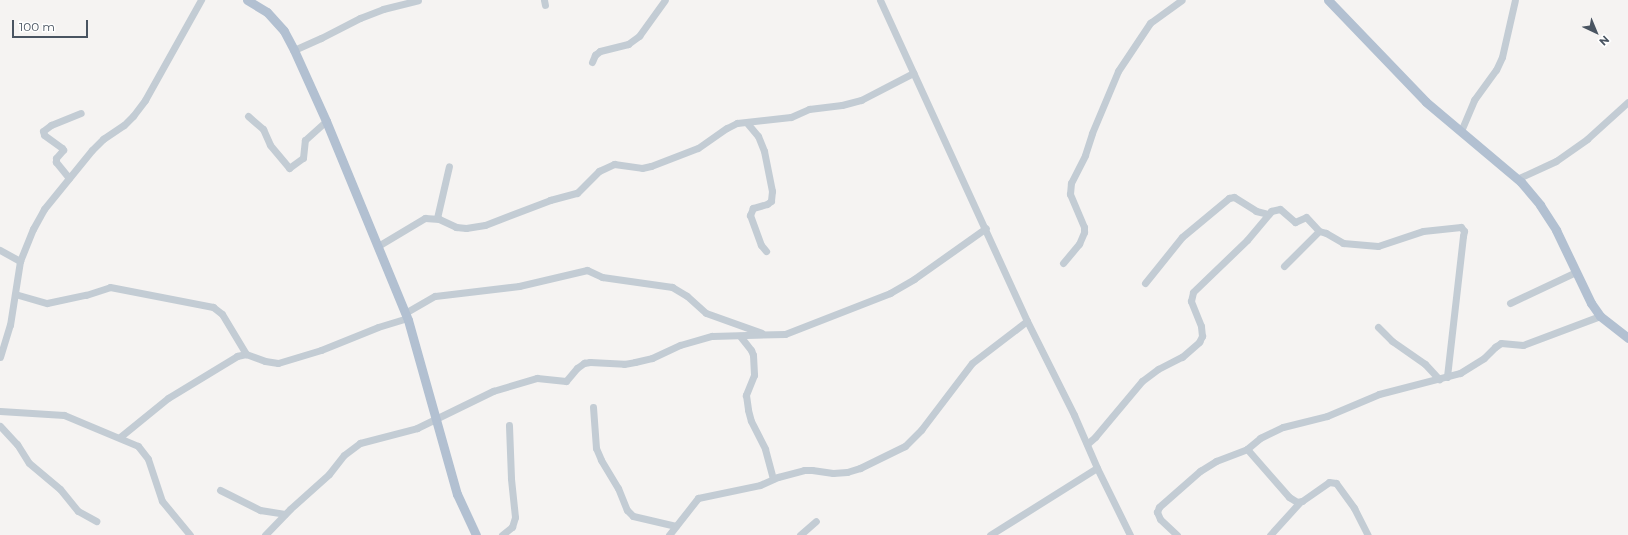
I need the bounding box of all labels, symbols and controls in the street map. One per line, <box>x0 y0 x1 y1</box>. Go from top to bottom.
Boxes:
scale bar <box>14 12 90 38</box>
north arrow <box>1576 12 1616 52</box>
text: 100 m <box>19 19 55 34</box>
text: N <box>1596 33 1612 49</box>

